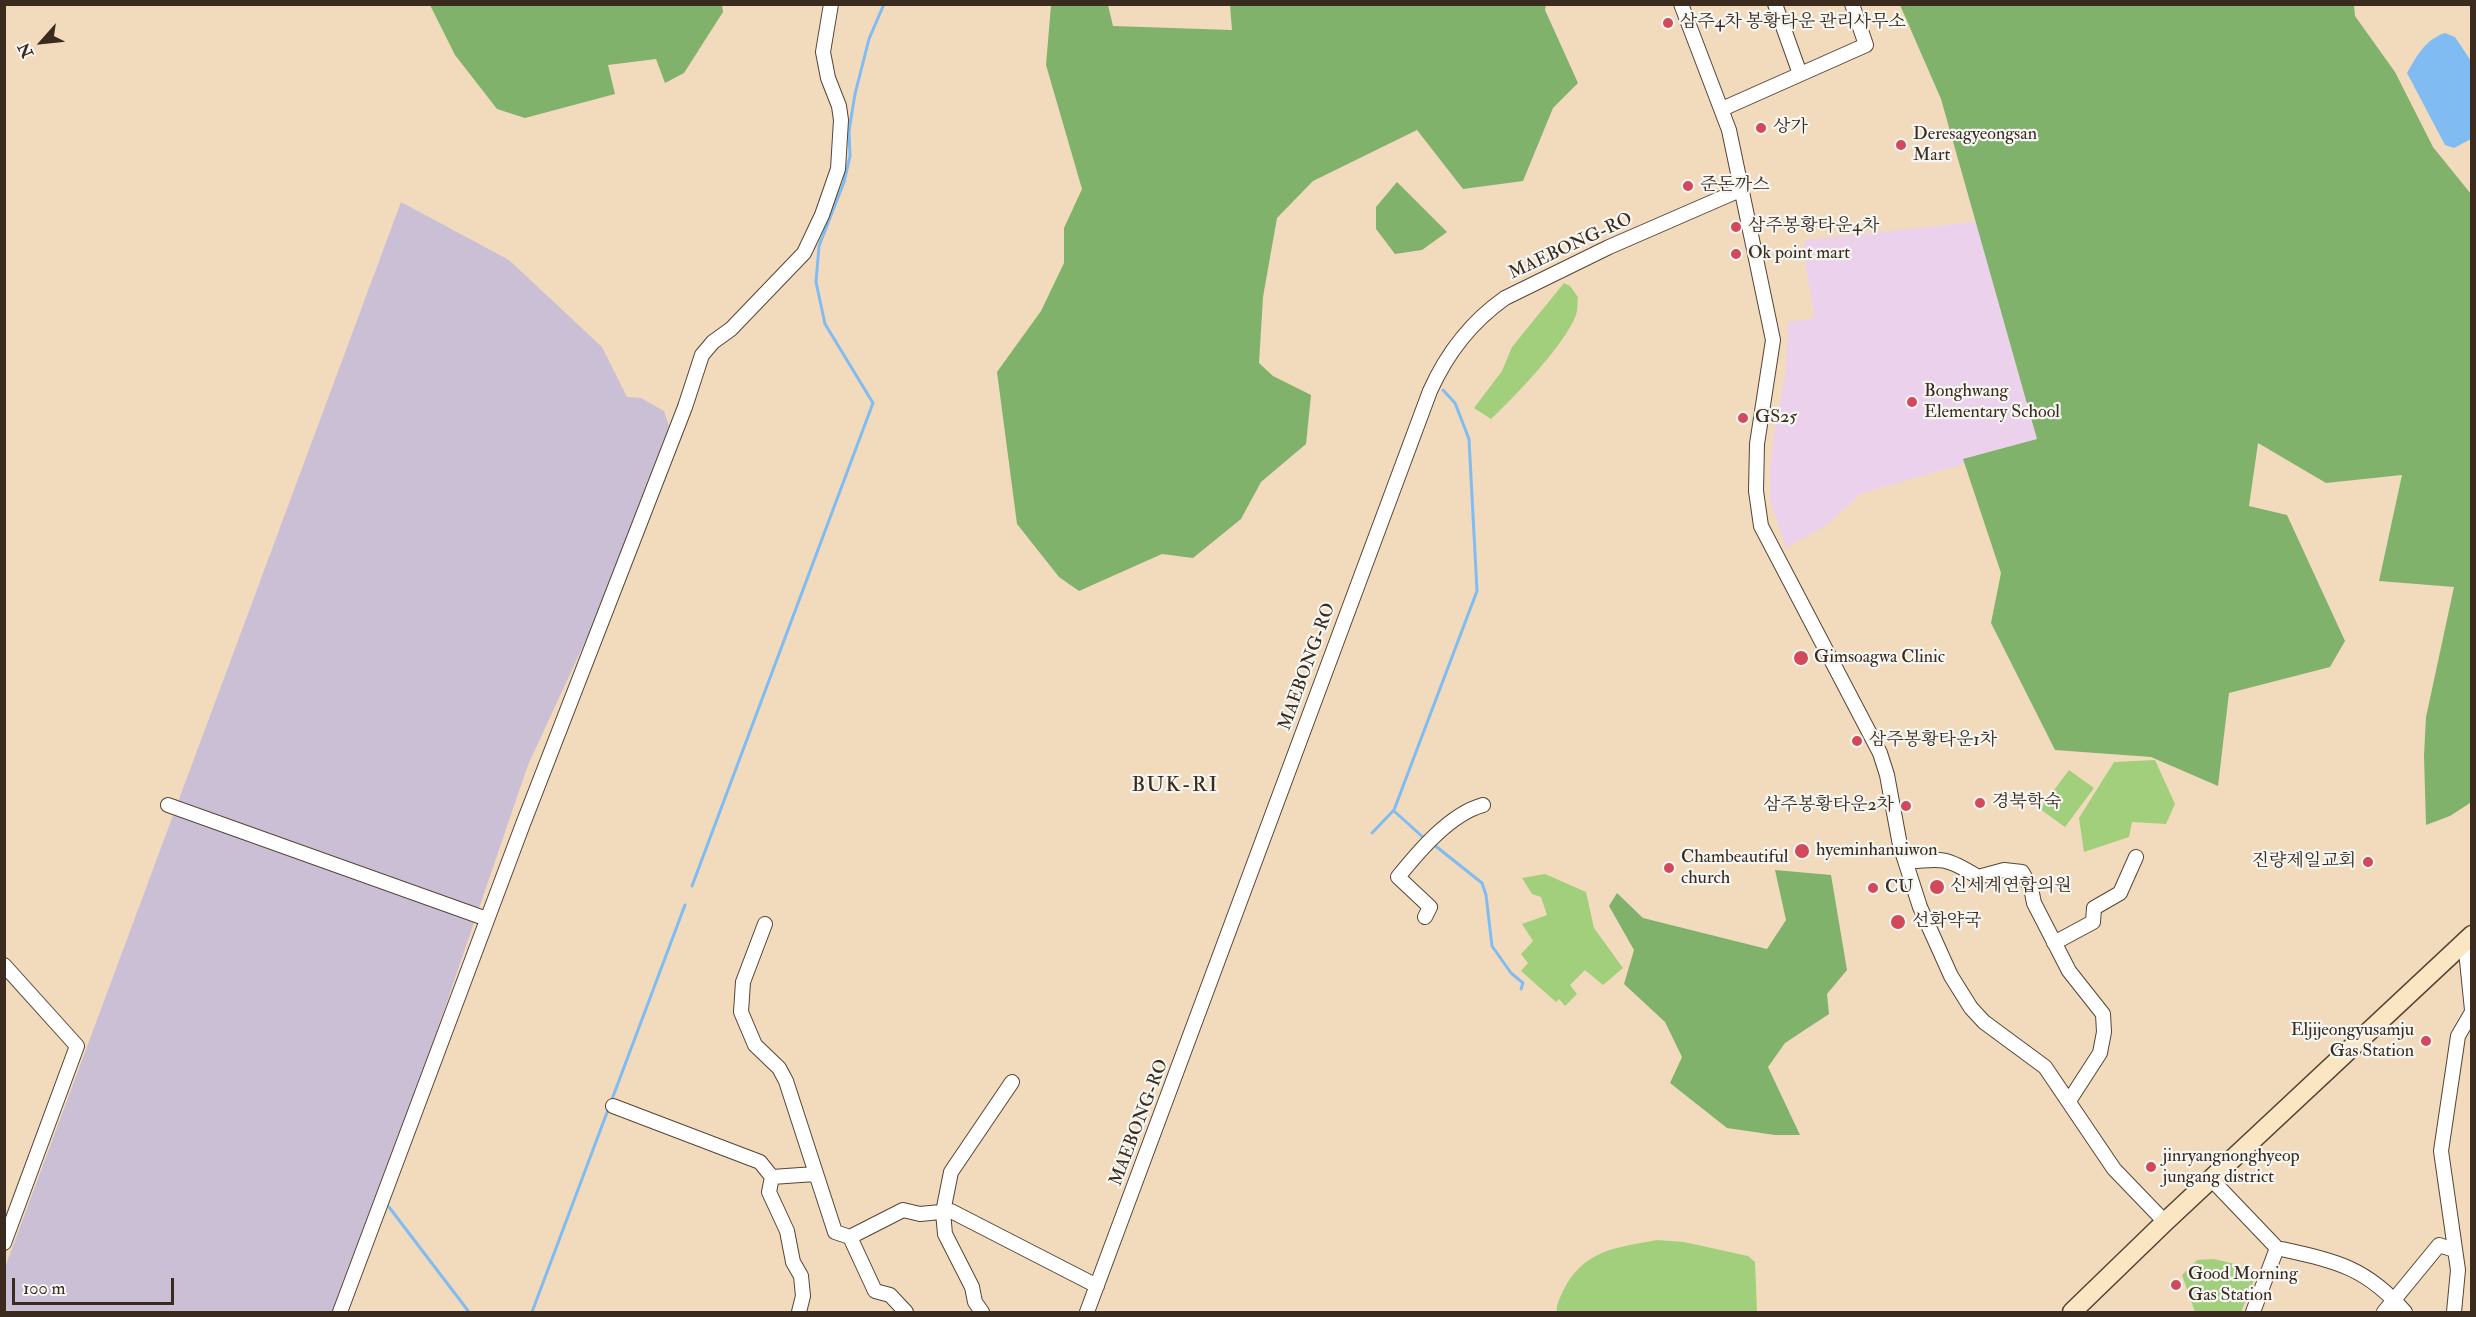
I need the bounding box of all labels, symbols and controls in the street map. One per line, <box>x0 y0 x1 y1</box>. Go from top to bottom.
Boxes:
north arrow <box>12 12 72 72</box>
place label: 삼주4차 봉황타운 관리사무소 <box>1680 12 1906 34</box>
marker: 삼주4차 봉황타운 관리사무소 <box>1661 16 1675 30</box>
text: N <box>14 39 38 61</box>
place label: 상가 <box>1773 117 1808 139</box>
marker: 상가 <box>1754 121 1768 135</box>
place label: Deresagyeongsan Mart <box>1913 124 2037 166</box>
marker: Deresagyeongsan Mart <box>1894 138 1908 152</box>
place label: 준돈까스 <box>1700 175 1770 197</box>
marker: 준돈까스 <box>1681 179 1695 193</box>
street label: MAEBONG-RO <box>1506 209 1636 285</box>
place label: 삼주봉황타운4차 <box>1748 216 1879 238</box>
marker: 삼주봉황타운4차 <box>1729 220 1743 234</box>
place label: Ok point mart <box>1748 243 1850 265</box>
marker: Ok point mart <box>1729 247 1743 261</box>
place label: Bonghwang Elementary School <box>1924 381 2060 424</box>
marker: Bonghwang Elementary School <box>1905 395 1919 409</box>
place label: GS25 <box>1755 407 1797 429</box>
marker: GS25 <box>1736 411 1750 425</box>
street label: MAEBONG-RO <box>1275 600 1341 734</box>
place label: Gimsoagwa Clinic <box>1814 647 1945 669</box>
marker: Gimsoagwa Clinic <box>1792 649 1810 667</box>
place label: 삼주봉황타운1차 <box>1869 730 1997 752</box>
marker: 삼주봉황타운1차 <box>1850 734 1864 748</box>
district label: BUK-RI <box>1131 773 1219 799</box>
place label: 경북학숙 <box>1992 792 2062 814</box>
place label: 삼주봉황타운2차 <box>1763 795 1894 817</box>
marker: 경북학숙 <box>1973 796 1987 810</box>
marker: 삼주봉황타운2차 <box>1899 799 1913 813</box>
place label: hyeminhanuiwon <box>1816 840 1937 862</box>
marker: hyeminhanuiwon <box>1793 842 1811 860</box>
place label: Chambeautiful church <box>1681 847 1788 890</box>
place label: 진량제일교회 <box>2252 851 2356 873</box>
marker: 진량제일교회 <box>2361 855 2375 869</box>
marker: Chambeautiful church <box>1662 861 1676 875</box>
place label: 신세계연합의원 <box>1950 876 2072 898</box>
place label: CU <box>1885 877 1913 899</box>
marker: 신세계연합의원 <box>1928 878 1946 896</box>
marker: CU <box>1866 881 1880 895</box>
place label: 선화약국 <box>1912 911 1982 933</box>
marker: 선화약국 <box>1889 913 1907 931</box>
place label: Eljijeongyusamju Gas Station <box>2291 1020 2414 1062</box>
marker: Eljijeongyusamju Gas Station <box>2419 1034 2433 1048</box>
street label: MAEBONG-RO <box>1106 1057 1174 1189</box>
place label: jinryangnonghyeop jungang district <box>2163 1146 2300 1188</box>
marker: jinryangnonghyeop jungang district <box>2144 1160 2158 1174</box>
place label: Good Morning Gas Station <box>2188 1264 2298 1306</box>
scale bar <box>15 1266 177 1304</box>
text: 100 m <box>23 1277 66 1300</box>
marker: Good Morning Gas Station <box>2169 1278 2183 1292</box>

